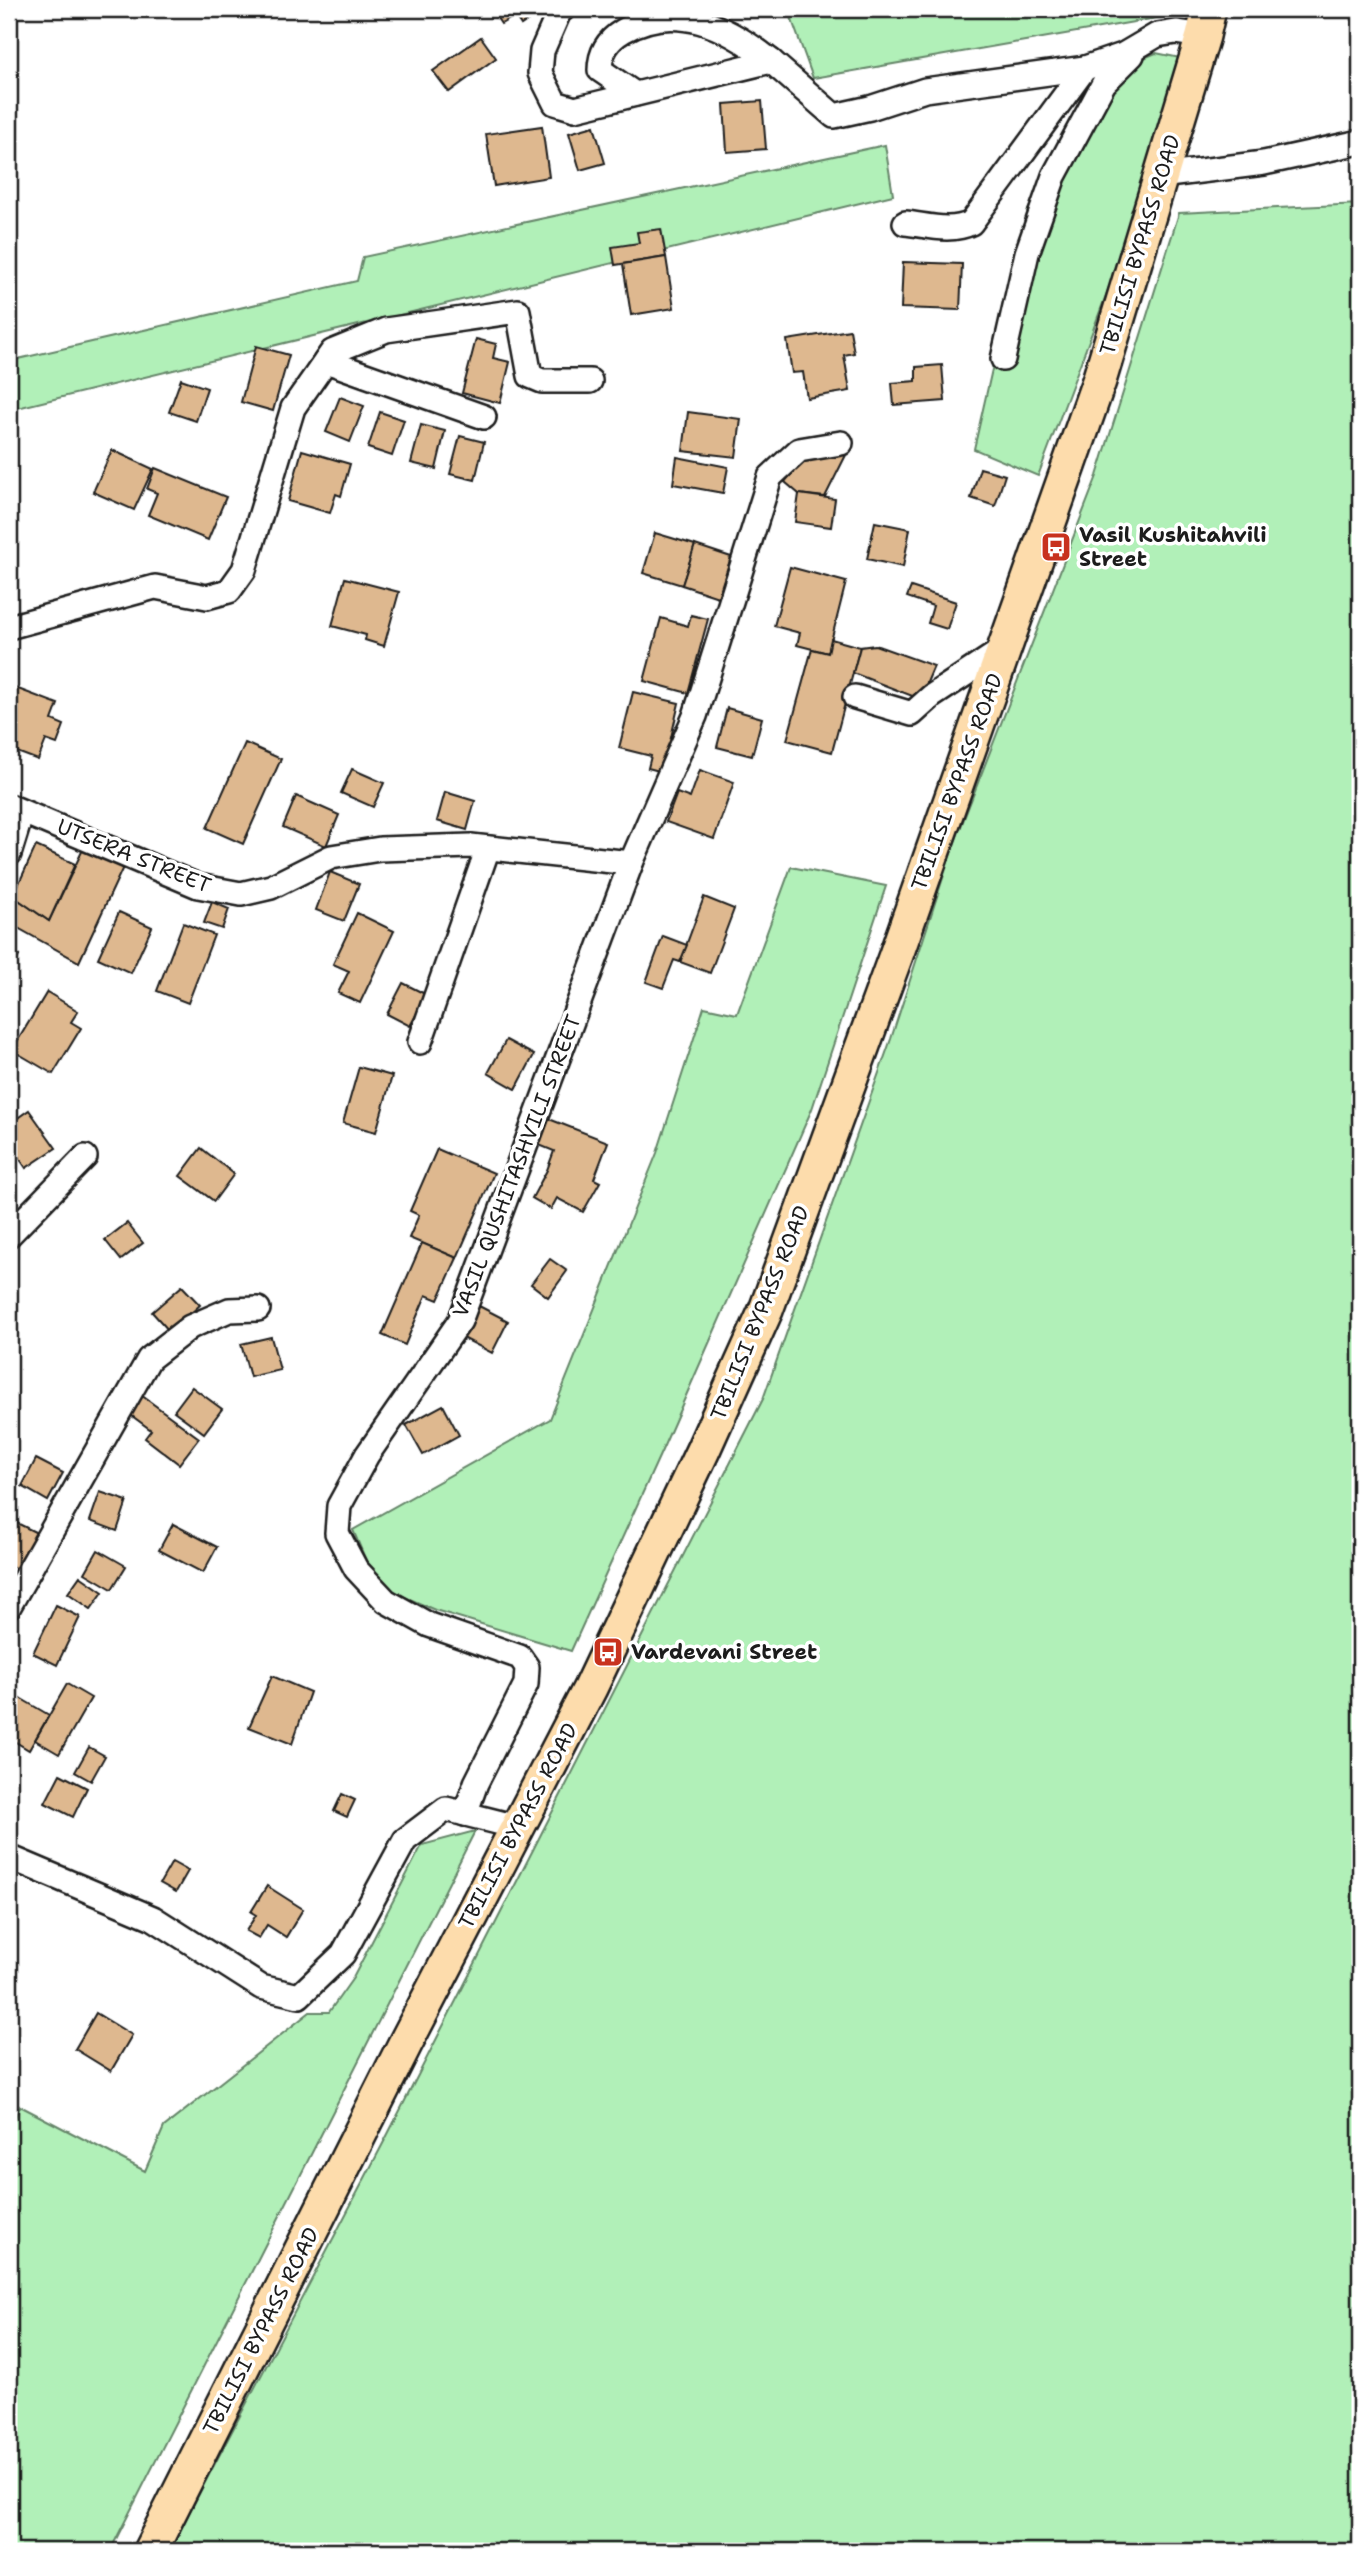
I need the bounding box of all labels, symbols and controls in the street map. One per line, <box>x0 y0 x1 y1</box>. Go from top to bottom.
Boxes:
street label: TBILISI BYPASS ROAD <box>1093 131 1187 359</box>
place label: Vasil Kushitahvili Street <box>1079 521 1267 573</box>
bus stop icon: Vasil Kushitahvili Street <box>1039 530 1073 564</box>
street label: TBILISI BYPASS ROAD <box>905 670 1009 894</box>
street label: UTSERA STREET <box>53 812 215 900</box>
street label: VASIL QUSHITASHVILI STREET <box>446 1011 588 1321</box>
street label: TBILISI BYPASS ROAD <box>704 1202 816 1424</box>
bus stop icon: Vardevani Street <box>591 1635 625 1669</box>
place label: Vardevani Street <box>631 1638 817 1666</box>
street label: TBILISI BYPASS ROAD <box>452 1718 584 1934</box>
street label: TBILISI BYPASS ROAD <box>197 2223 325 2439</box>

